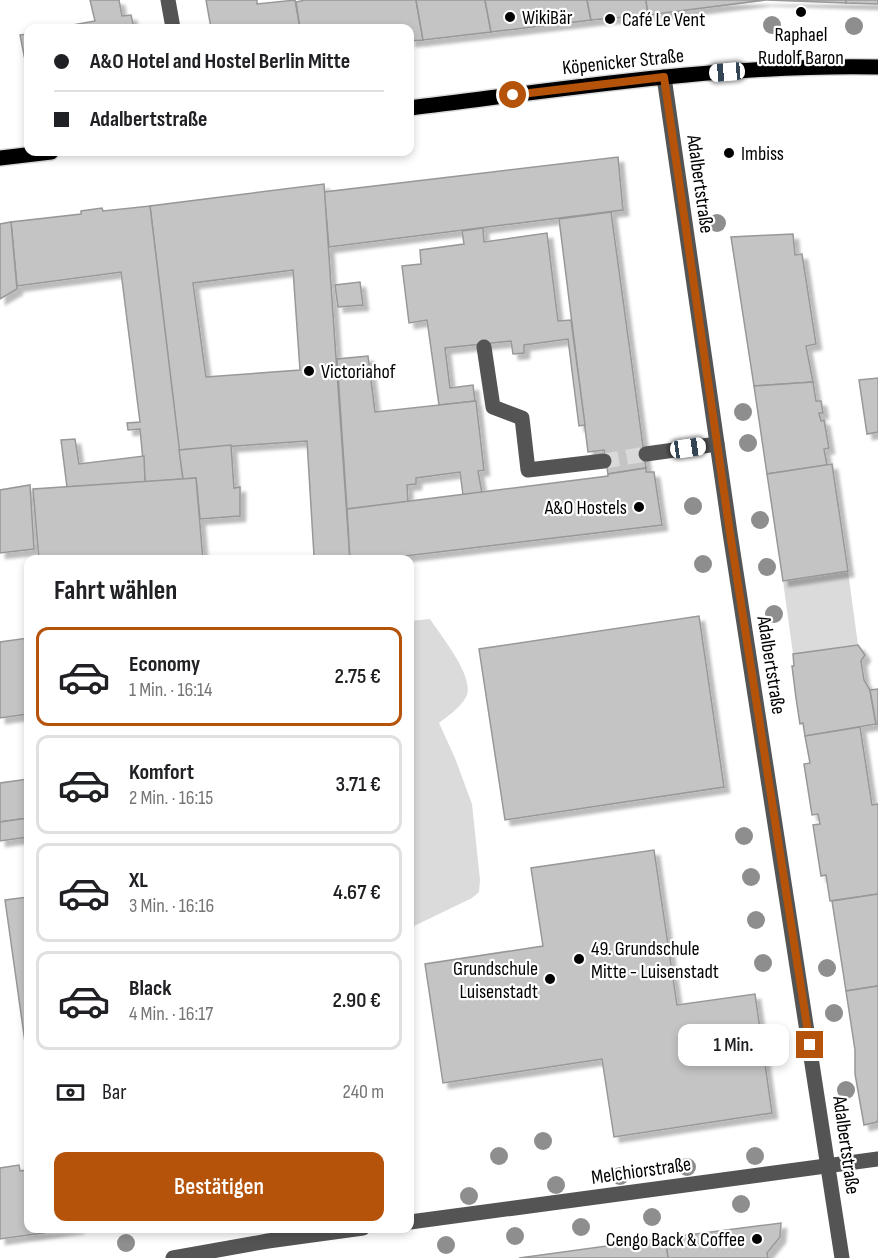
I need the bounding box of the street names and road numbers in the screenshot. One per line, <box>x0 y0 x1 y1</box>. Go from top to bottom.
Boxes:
street label: Köpenicker Straße <box>561 44 685 80</box>
street label: Adalbertstraße <box>681 132 719 235</box>
street label: Adalbertstraße <box>751 613 791 716</box>
street label: Adalbertstraße <box>827 1093 865 1196</box>
street label: Melchiorstraße <box>590 1152 693 1190</box>

